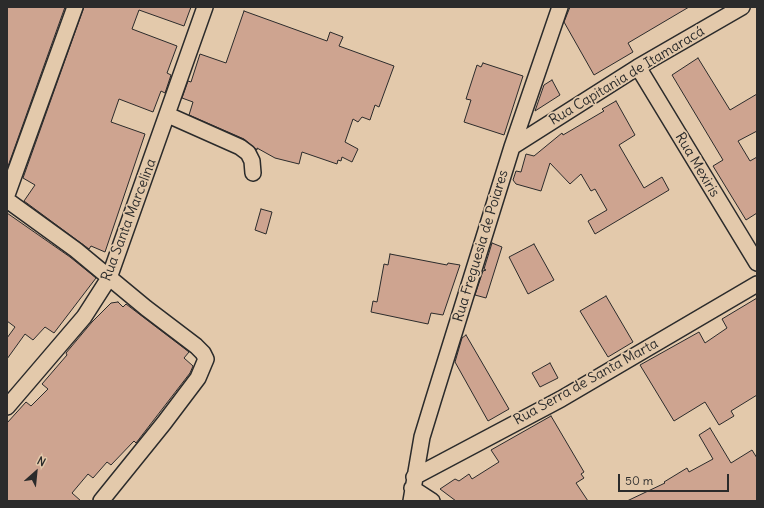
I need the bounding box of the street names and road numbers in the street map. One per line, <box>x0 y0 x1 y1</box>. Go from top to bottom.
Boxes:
street label: Rua Capitania de Itamaracá <box>546 23 708 129</box>
street label: Rua Mexiris <box>671 130 723 200</box>
street label: Rua Santa Marcelina <box>98 156 160 284</box>
street label: Rua Freguesia de Poiares <box>450 168 512 324</box>
street label: Rua Serra de Santa Marta <box>511 335 661 429</box>

